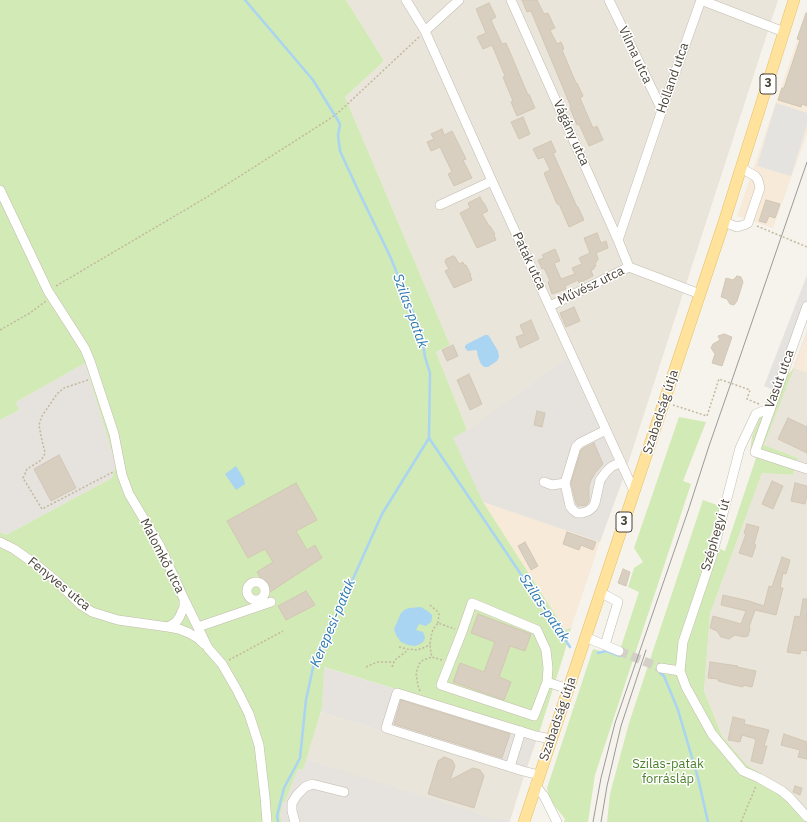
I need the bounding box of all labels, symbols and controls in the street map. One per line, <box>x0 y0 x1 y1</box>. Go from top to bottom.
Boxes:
street label: Vilma utca <box>615 24 655 86</box>
street label: Holland utca <box>654 41 692 115</box>
road number: 3 <box>760 74 776 94</box>
street label: Vágány utca <box>550 98 592 168</box>
street label: Patak utca <box>509 230 549 292</box>
street label: Művész utca <box>555 263 627 309</box>
water label: Szilas-patak <box>389 272 431 350</box>
street label: Vasút utca <box>762 348 798 410</box>
street label: Szabadság útja <box>640 368 682 456</box>
street label: Széphegyi út <box>698 497 734 573</box>
road number: 3 <box>616 512 632 532</box>
street label: Malomkő utca <box>136 516 188 596</box>
street label: Fenyves utca <box>25 554 93 614</box>
water label: Szilas-patak <box>515 571 573 645</box>
water label: Kerepesi-patak <box>307 576 359 670</box>
street label: Szabadság útja <box>536 675 580 763</box>
park label: Szilas-patak forrásláp <box>632 756 704 787</box>

